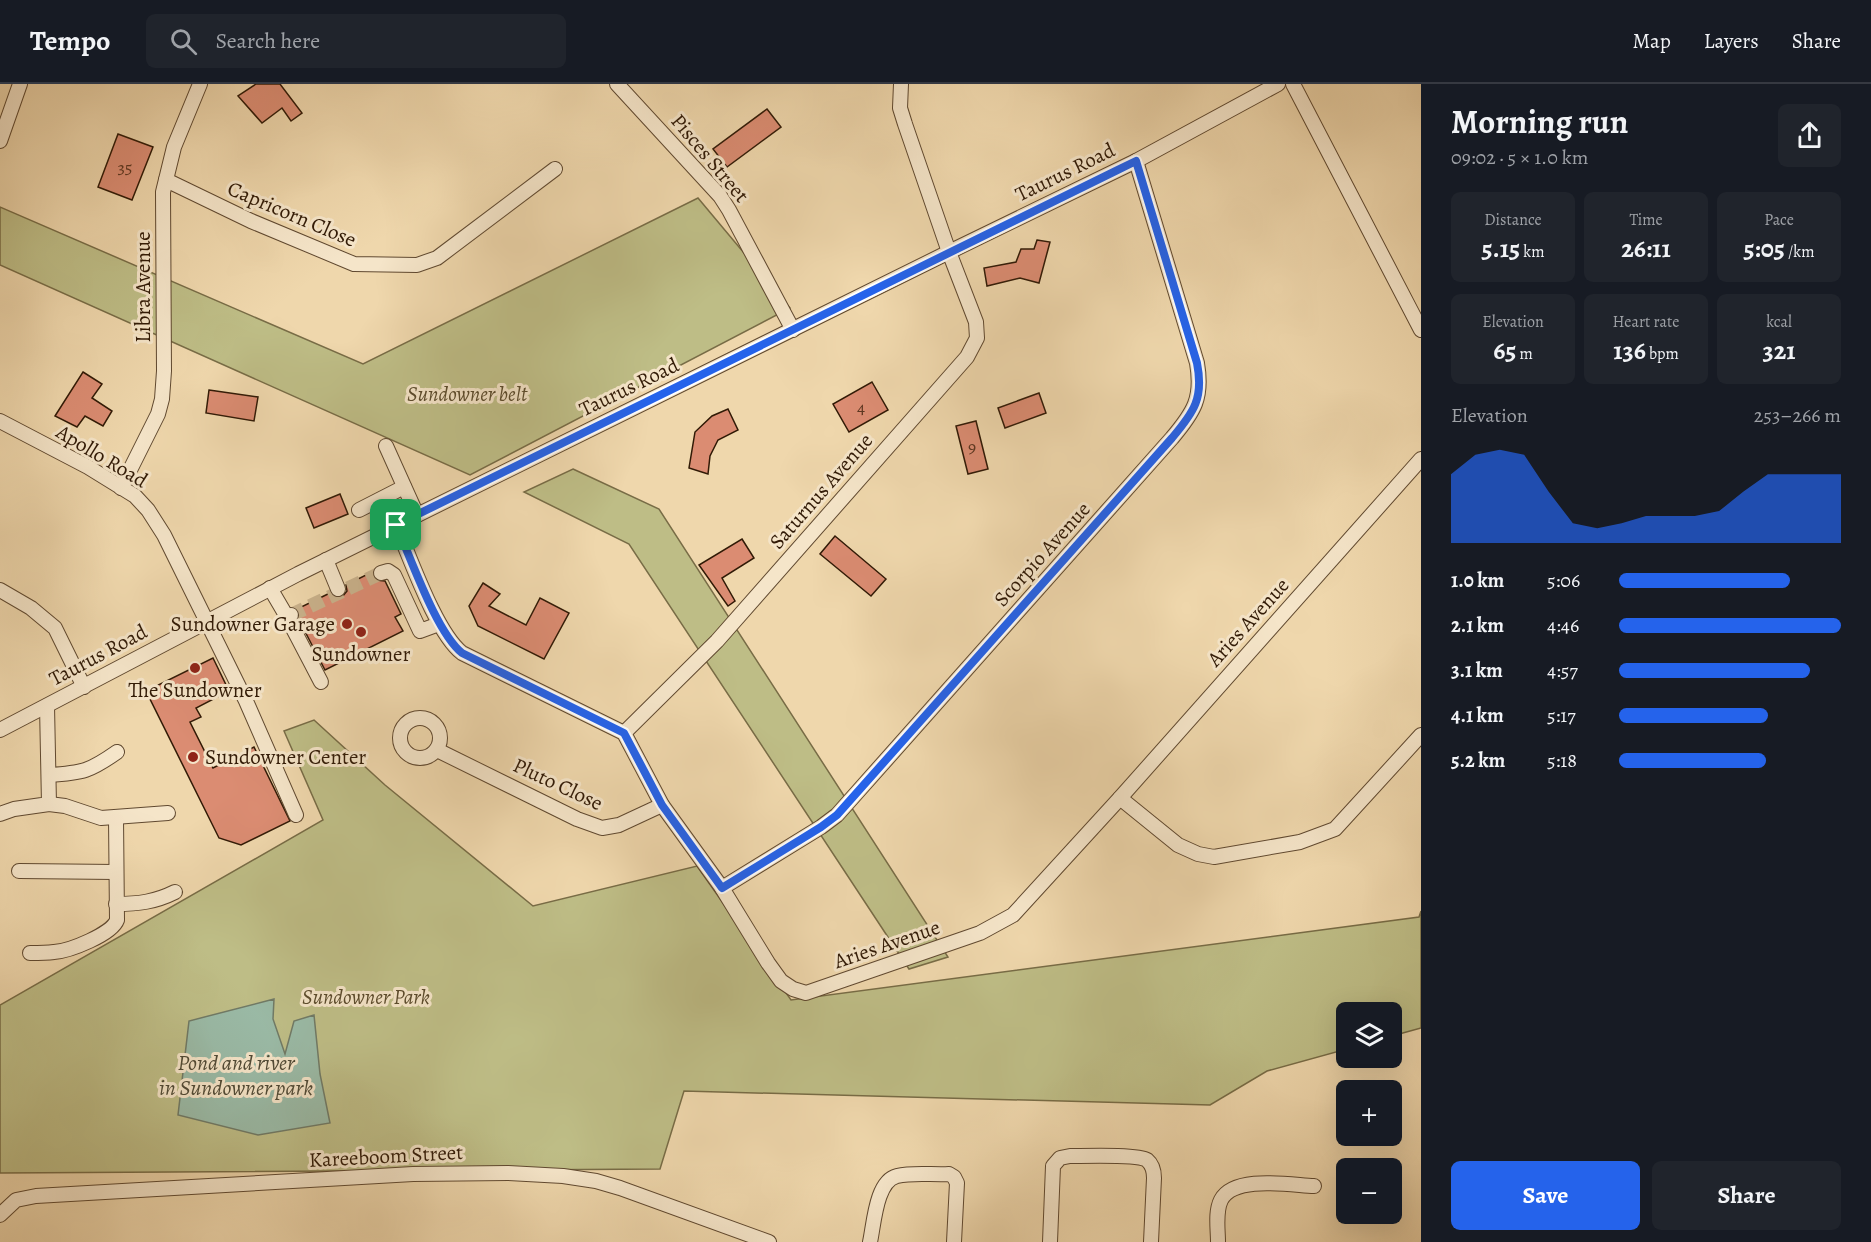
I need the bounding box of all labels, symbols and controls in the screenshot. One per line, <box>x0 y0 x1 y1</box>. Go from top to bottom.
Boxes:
search box <box>146 14 566 68</box>
text: Tempo <box>30 22 110 60</box>
icon: search <box>167 25 200 58</box>
text: Search here <box>215 26 320 56</box>
text: Map <box>1632 27 1671 55</box>
text: Layers <box>1704 27 1759 55</box>
text: Share <box>1792 27 1841 55</box>
text: Morning run <box>1451 99 1628 144</box>
button: share <box>1778 104 1841 167</box>
street label: Pisces Street <box>665 108 755 208</box>
street label: Taurus Road <box>1011 136 1120 208</box>
text: 09:02 · 5 × 1.0 km <box>1451 144 1588 171</box>
house number: 35 <box>117 155 133 179</box>
street label: Capricorn Close <box>223 174 361 254</box>
text: Distance <box>1484 209 1542 231</box>
text: Time <box>1629 209 1663 231</box>
text: Pace <box>1764 209 1794 231</box>
street label: Libra Avenue <box>129 231 157 343</box>
text: 5.15 <box>1481 231 1520 266</box>
text: 26:11 <box>1621 231 1671 266</box>
text: 5:05 <box>1743 231 1785 266</box>
text: km <box>1520 241 1545 263</box>
text: /km <box>1785 241 1815 263</box>
text: Elevation <box>1482 311 1544 333</box>
text: Heart rate <box>1613 311 1679 333</box>
text: kcal <box>1766 311 1792 333</box>
text: 65 <box>1493 333 1516 368</box>
text: 136 <box>1613 333 1646 368</box>
text: 321 <box>1762 333 1796 368</box>
text: m <box>1516 343 1533 365</box>
text: bpm <box>1646 343 1679 365</box>
street label: Taurus Road <box>575 351 684 423</box>
park label: Sundowner belt <box>407 380 528 408</box>
house number: 4 <box>857 395 865 419</box>
text: Elevation <box>1451 402 1528 429</box>
text: 253–266 m <box>1754 402 1841 429</box>
street label: Apollo Road <box>50 417 154 495</box>
street label: Saturnus Avenue <box>763 427 879 555</box>
house number: 9 <box>968 435 976 459</box>
street label: Scorpio Avenue <box>987 496 1097 612</box>
pin <box>370 499 421 550</box>
icon: arrive <box>379 508 412 541</box>
text: 1.0 km <box>1451 567 1504 594</box>
text: 5:06 <box>1547 567 1580 594</box>
street label: Aries Avenue <box>1200 572 1295 673</box>
place label: Sundowner Garage <box>171 610 335 638</box>
text: 2.1 km <box>1451 612 1504 639</box>
text: 4:46 <box>1547 612 1579 639</box>
street label: Taurus Road <box>44 617 153 693</box>
marker: Sundowner Garage <box>340 617 354 631</box>
marker: Sundowner <box>354 625 368 639</box>
place label: Sundowner <box>311 640 411 668</box>
text: 3.1 km <box>1451 657 1503 684</box>
text: 4:57 <box>1547 657 1578 684</box>
marker: The Sundowner <box>188 661 202 675</box>
place label: The Sundowner <box>128 676 262 704</box>
text: 4.1 km <box>1451 702 1504 729</box>
text: 5:17 <box>1547 702 1576 729</box>
place label: Sundowner Center <box>205 743 366 771</box>
text: 5.2 km <box>1451 747 1505 774</box>
text: 5:18 <box>1547 747 1577 774</box>
marker: Sundowner Center <box>186 750 200 764</box>
street label: Pluto Close <box>508 751 608 817</box>
street label: Aries Avenue <box>829 913 944 976</box>
park label: Sundowner Park <box>302 983 430 1011</box>
map controls <box>1336 1002 1402 1224</box>
button: layers <box>1336 1002 1402 1068</box>
water label: Pond and river in Sundowner park <box>159 1048 313 1103</box>
button: + <box>1336 1080 1402 1146</box>
street label: Kareeboom Street <box>308 1138 464 1174</box>
button: − <box>1336 1158 1402 1224</box>
button: Save <box>1451 1161 1640 1230</box>
button: Share <box>1652 1161 1841 1230</box>

